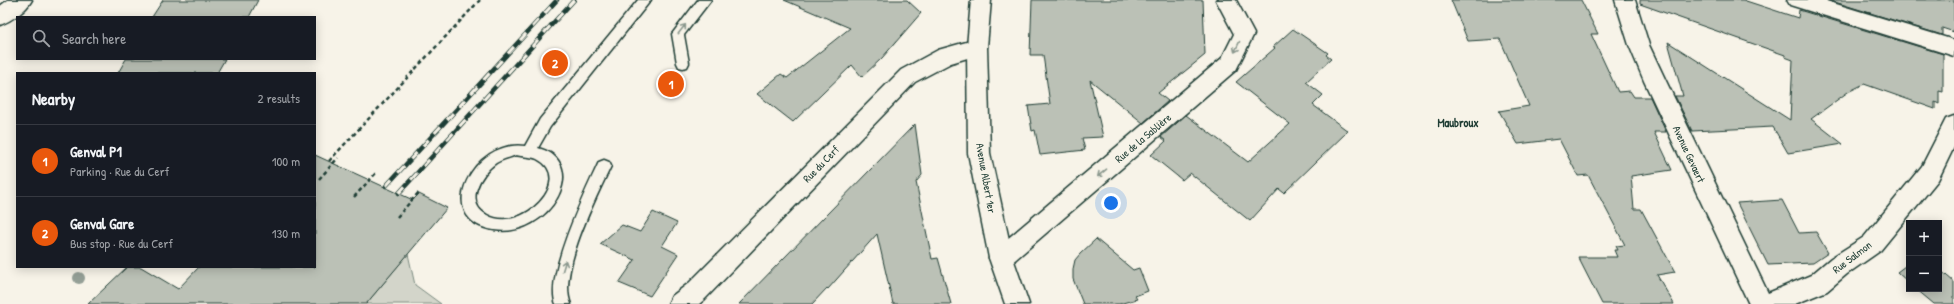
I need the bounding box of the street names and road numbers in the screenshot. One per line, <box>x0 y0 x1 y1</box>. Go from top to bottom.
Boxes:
street label: Rue de la Sablière <box>1112 110 1175 166</box>
street label: Avenue Gevaert <box>1670 123 1708 185</box>
street label: Avenue Albert 1er <box>973 142 999 215</box>
street label: Rue du Cerf <box>800 143 842 185</box>
street label: Rue Salmon <box>1830 238 1874 276</box>

